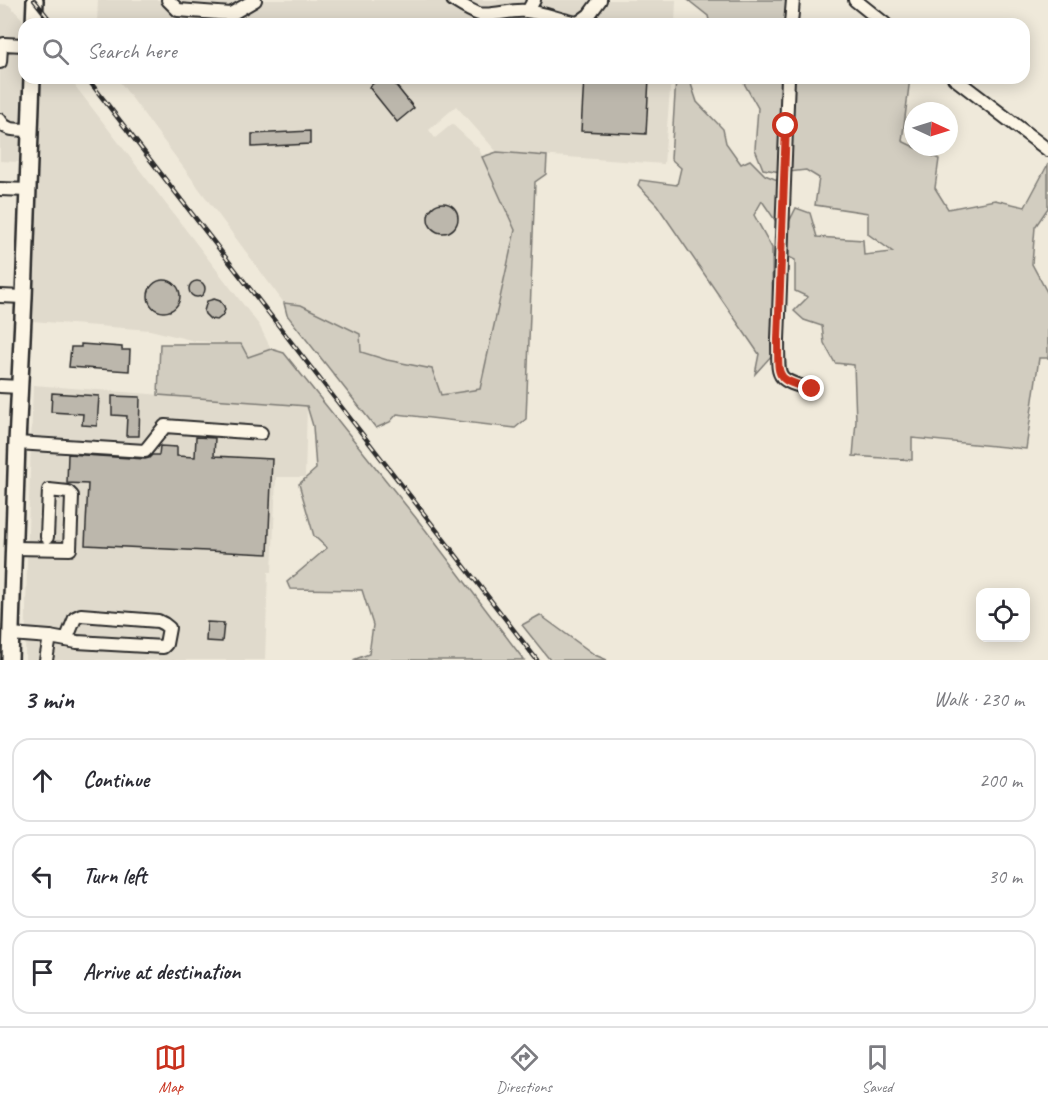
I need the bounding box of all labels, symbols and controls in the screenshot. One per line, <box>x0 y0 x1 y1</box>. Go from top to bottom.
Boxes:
search box <box>18 18 1030 84</box>
icon: search <box>39 35 72 68</box>
text: Search here <box>87 37 177 65</box>
north arrow <box>904 102 958 156</box>
route start <box>772 112 798 138</box>
route end <box>798 375 824 401</box>
map controls <box>976 588 1030 642</box>
button: locate <box>976 588 1030 642</box>
text: 3 min <box>24 683 74 716</box>
text: Walk · 230 m <box>934 687 1024 712</box>
icon: ahead <box>26 764 59 797</box>
text: Continue <box>83 766 149 794</box>
text: 200 m <box>979 768 1022 793</box>
icon: left <box>26 860 59 893</box>
text: Turn left <box>83 862 147 890</box>
text: 30 m <box>988 864 1022 889</box>
icon: arrive <box>26 956 59 989</box>
text: Arrive at destination <box>83 958 240 986</box>
tab: Map <box>154 1041 187 1097</box>
tab: Directions <box>496 1041 552 1097</box>
tab: Saved <box>861 1041 894 1097</box>

